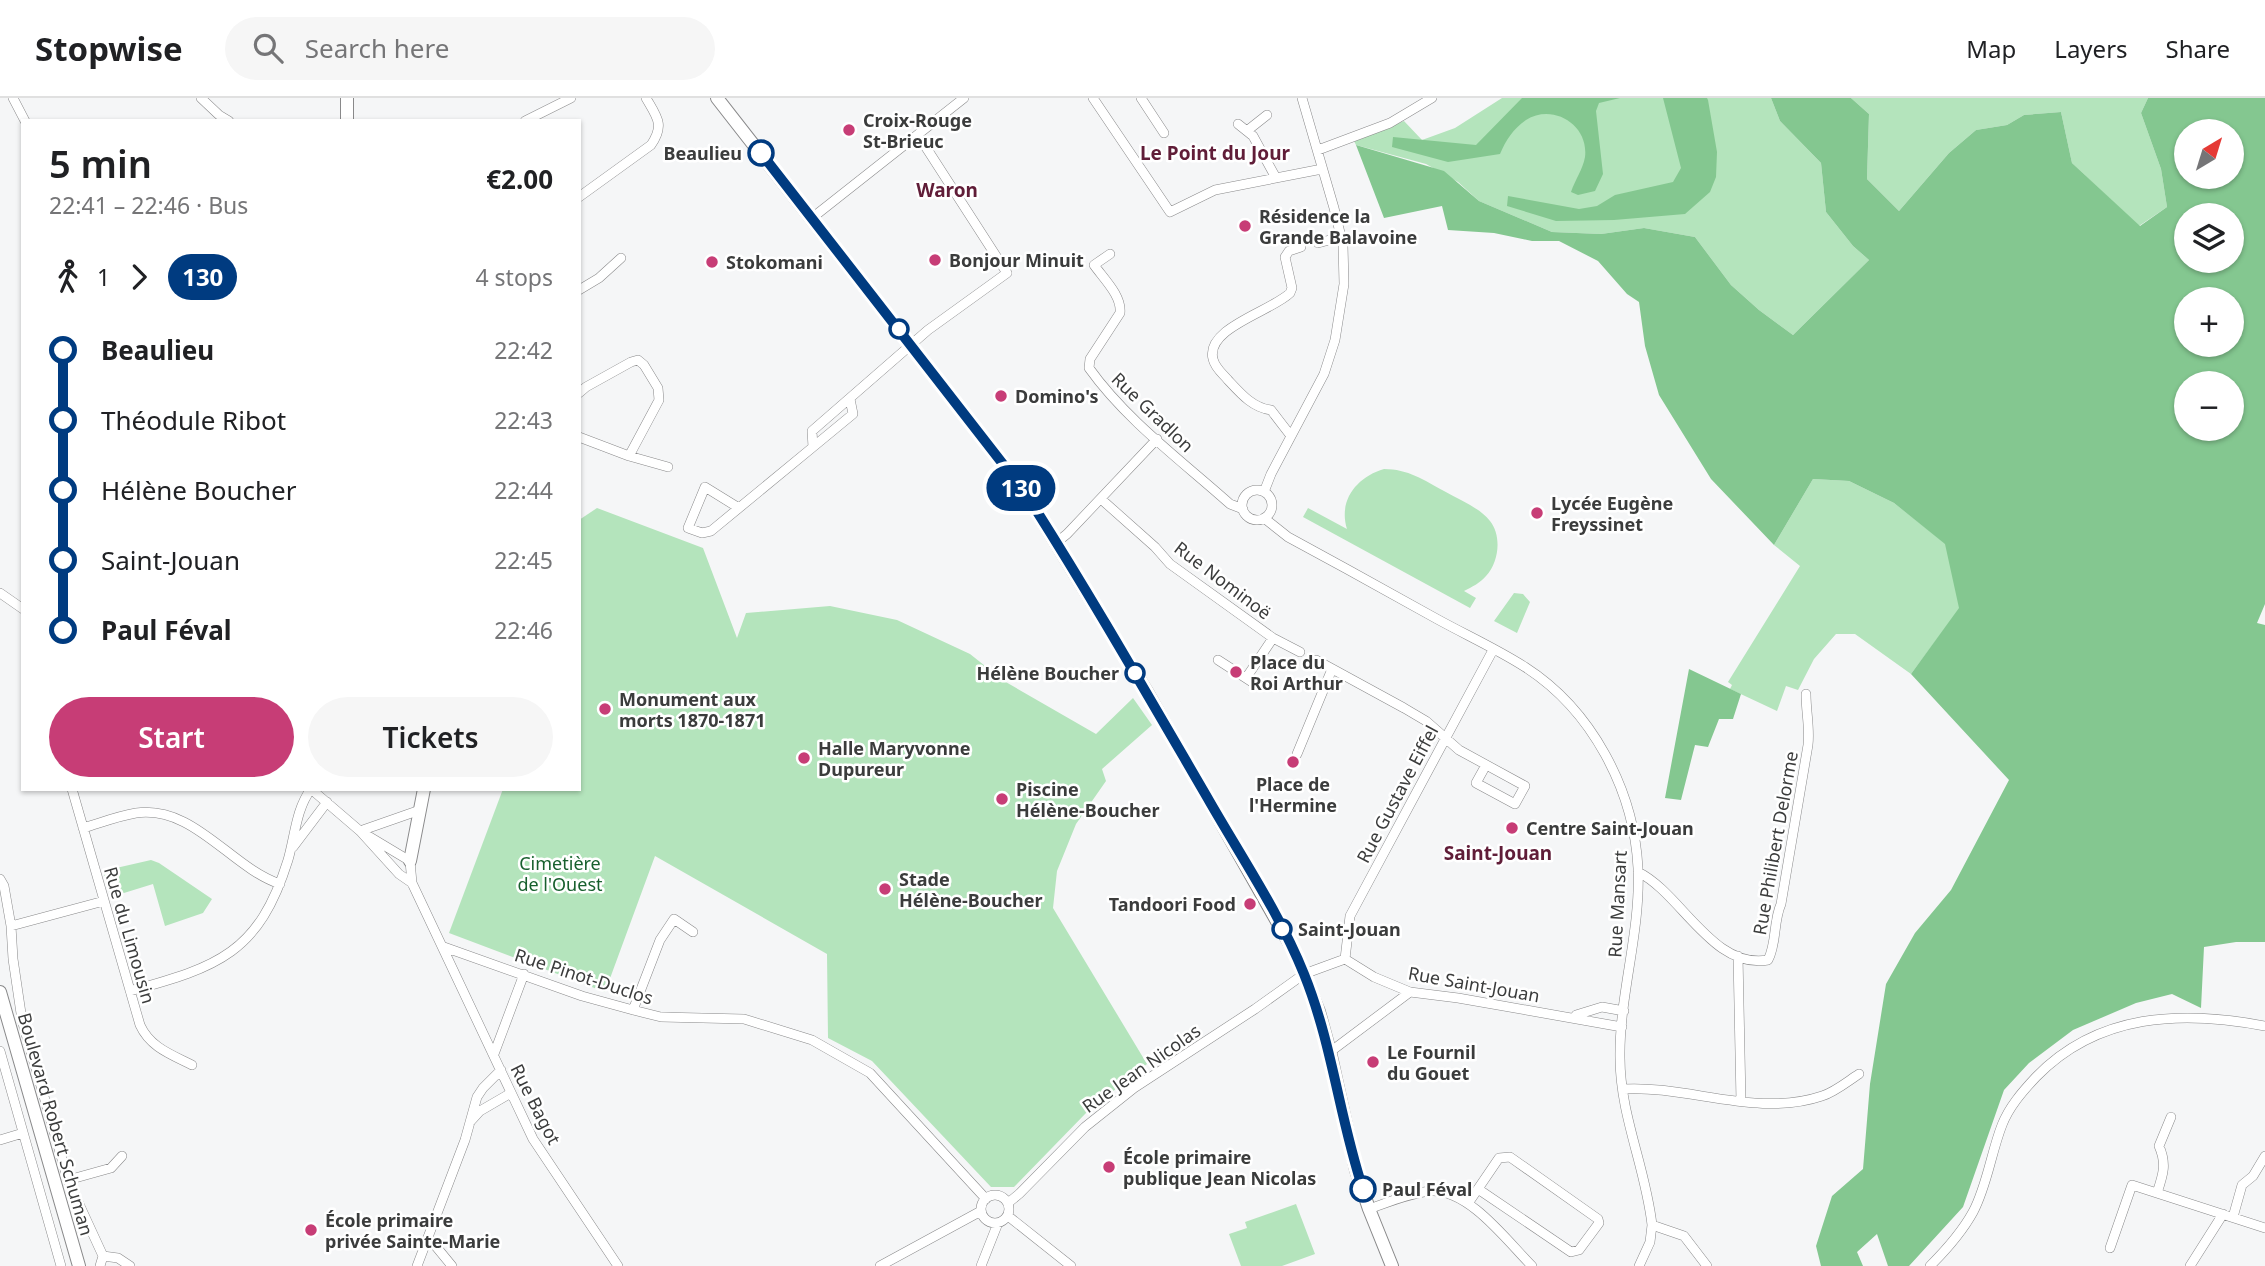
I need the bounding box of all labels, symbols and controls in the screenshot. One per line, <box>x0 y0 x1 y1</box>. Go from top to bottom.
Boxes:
search box <box>225 17 715 80</box>
text: Stopwise <box>35 26 183 71</box>
icon: search <box>249 29 287 67</box>
text: Search here <box>305 30 449 66</box>
text: Map <box>1966 32 2016 65</box>
text: Layers <box>2054 32 2128 65</box>
text: Share <box>2166 32 2230 65</box>
place label: Croix-Rouge St-Brieuc <box>863 108 972 153</box>
north arrow <box>2174 119 2244 189</box>
map controls <box>2174 119 2244 441</box>
marker: Croix-Rouge St-Brieuc <box>841 122 857 138</box>
text: 5 min <box>49 137 152 189</box>
marker: Beaulieu <box>748 140 774 166</box>
district label: Le Point du Jour <box>1140 140 1291 166</box>
place label: Beaulieu <box>664 141 742 165</box>
text: €2.00 <box>486 161 553 197</box>
district label: Waron <box>916 177 978 203</box>
text: 22:41 – 22:46 · Bus <box>49 189 248 221</box>
button: layers <box>2174 203 2244 273</box>
place label: Résidence la Grande Balavoine <box>1259 204 1417 249</box>
marker: Résidence la Grande Balavoine <box>1237 218 1253 234</box>
place label: Bonjour Minuit <box>949 248 1084 272</box>
place label: Stokomani <box>726 250 823 274</box>
marker: Bonjour Minuit <box>927 252 943 268</box>
marker: Stokomani <box>704 254 720 270</box>
icon: walk <box>49 258 87 296</box>
icon: forward <box>120 258 158 296</box>
text: 130 <box>182 260 223 293</box>
text: 1 <box>97 261 110 293</box>
text: 4 stops <box>475 261 553 293</box>
button: + <box>2174 287 2244 357</box>
unlabelled marker <box>889 319 909 339</box>
text: Beaulieu <box>101 332 214 368</box>
text: 22:42 <box>494 334 553 366</box>
street label: Rue Gradlon <box>1107 367 1199 457</box>
button: − <box>2174 371 2244 441</box>
place label: Domino's <box>1015 384 1098 408</box>
marker: Domino's <box>993 388 1009 404</box>
text: Théodule Ribot <box>101 402 286 438</box>
text: 22:43 <box>494 404 553 436</box>
line badge: 130 <box>981 465 1061 511</box>
text: 130 <box>1000 471 1042 504</box>
text: Hélène Boucher <box>101 472 296 508</box>
text: 22:44 <box>494 474 553 506</box>
place label: Lycée Eugène Freyssinet <box>1551 491 1673 536</box>
marker: Lycée Eugène Freyssinet <box>1529 505 1545 521</box>
street label: Rue Nominoë <box>1170 536 1276 624</box>
text: Saint-Jouan <box>101 542 240 578</box>
text: 22:45 <box>494 544 553 576</box>
text: Paul Féval <box>101 612 232 648</box>
text: 22:46 <box>494 614 553 646</box>
place label: Place du Roi Arthur <box>1250 650 1343 695</box>
place label: Hélène Boucher <box>977 661 1119 685</box>
marker: Hélène Boucher <box>1125 663 1145 683</box>
marker: Place du Roi Arthur <box>1228 664 1244 680</box>
place label: Monument aux morts 1870-1871 <box>619 687 766 732</box>
button: Start <box>49 697 294 777</box>
button: Tickets <box>308 697 553 777</box>
marker: Monument aux morts 1870-1871 <box>597 701 613 717</box>
street label: Rue Gustave Eiffel <box>1351 721 1443 867</box>
place label: Halle Maryvonne Dupureur <box>818 736 970 781</box>
street label: Rue Philibert Delorme <box>1747 749 1803 937</box>
marker: Halle Maryvonne Dupureur <box>796 750 812 766</box>
marker: Place de l'Hermine <box>1285 754 1301 770</box>
place label: Place de l'Hermine <box>1249 772 1337 817</box>
place label: Piscine Hélène-Boucher <box>1016 777 1160 822</box>
marker: Piscine Hélène-Boucher <box>994 791 1010 807</box>
place label: Centre Saint-Jouan <box>1526 816 1694 840</box>
marker: Centre Saint-Jouan <box>1504 820 1520 836</box>
district label: Saint-Jouan <box>1444 840 1552 866</box>
street label: Rue Mansart <box>1602 849 1632 958</box>
park label: Cimetière de l'Ouest <box>517 851 603 896</box>
street label: Rue du Limousin <box>99 864 161 1006</box>
place label: Stade Hélène-Boucher <box>899 867 1043 912</box>
marker: Stade Hélène-Boucher <box>877 881 893 897</box>
place label: Tandoori Food <box>1109 892 1236 916</box>
marker: Tandoori Food <box>1242 896 1258 912</box>
place label: Saint-Jouan <box>1298 917 1401 941</box>
marker: Saint-Jouan <box>1272 919 1292 939</box>
street label: Rue Pinot-Duclos <box>512 942 656 1010</box>
street label: Rue Saint-Jouan <box>1406 961 1542 1007</box>
street label: Boulevard Robert Schuman <box>13 1010 99 1238</box>
street label: Rue Jean Nicolas <box>1077 1018 1205 1118</box>
place label: Le Fournil du Gouet <box>1387 1040 1476 1085</box>
marker: Le Fournil du Gouet <box>1365 1054 1381 1070</box>
street label: Rue Bagot <box>505 1060 567 1149</box>
place label: École primaire publique Jean Nicolas <box>1123 1145 1316 1190</box>
marker: École primaire publique Jean Nicolas <box>1101 1159 1117 1175</box>
marker: Paul Féval <box>1350 1176 1376 1202</box>
place label: Paul Féval <box>1382 1177 1472 1201</box>
place label: École primaire privée Sainte-Marie <box>325 1208 500 1253</box>
marker: École primaire privée Sainte-Marie <box>303 1222 319 1238</box>

